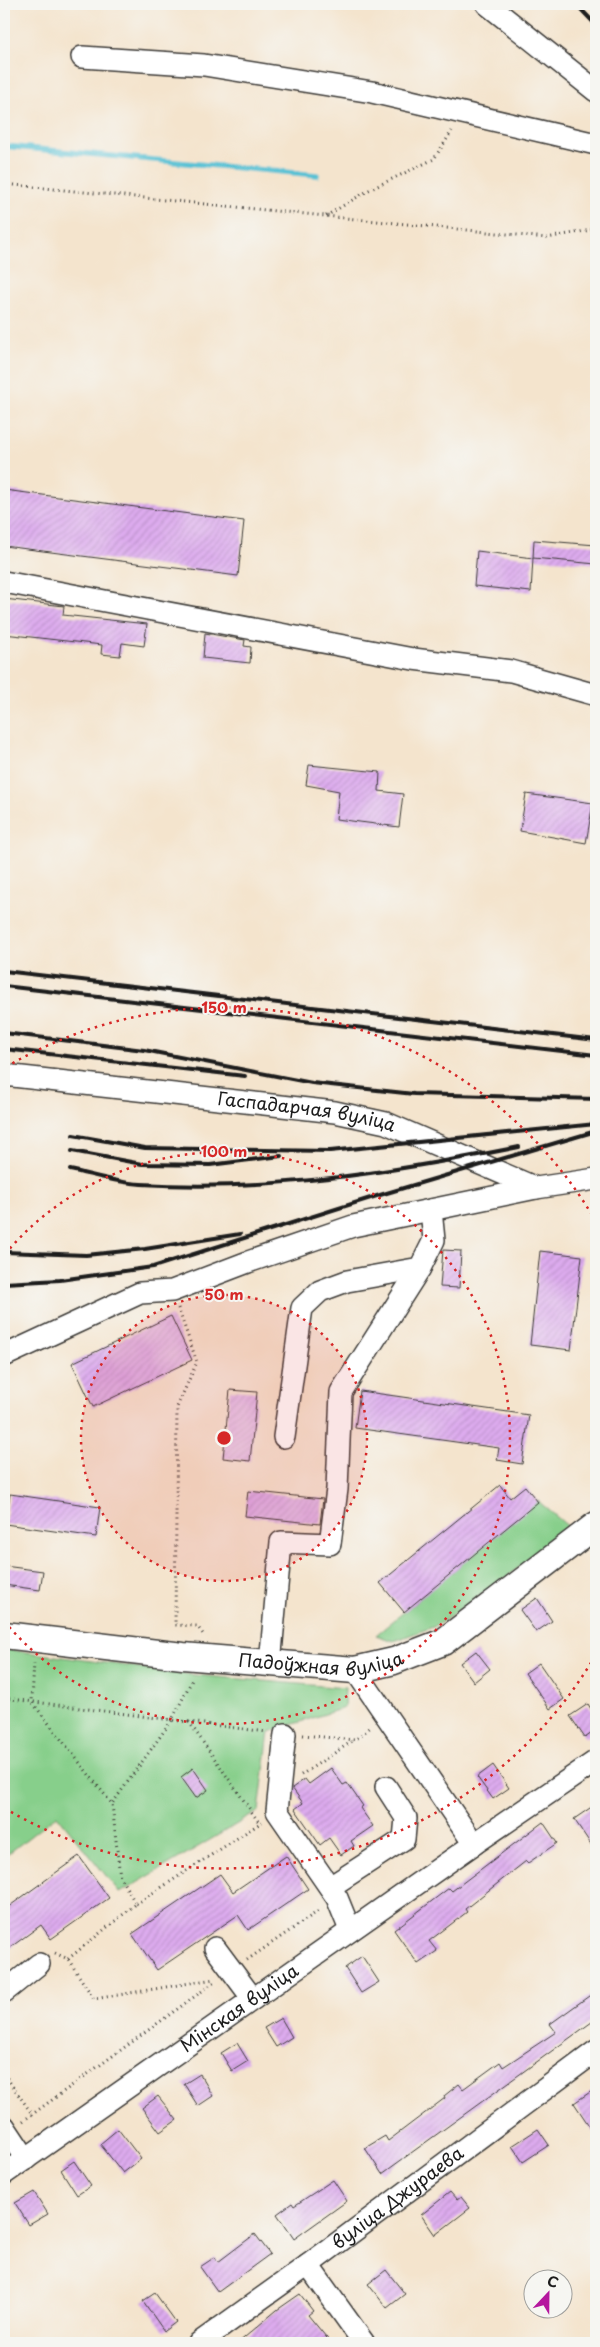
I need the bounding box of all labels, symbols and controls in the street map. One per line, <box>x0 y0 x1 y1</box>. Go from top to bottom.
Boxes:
text: 150 m <box>201 995 247 1018</box>
street label: Гаспадарчая вуліца <box>216 1084 401 1138</box>
text: 100 m <box>201 1139 247 1162</box>
text: 50 m <box>205 1282 243 1305</box>
centre of rings <box>215 1429 233 1447</box>
street label: Падоўжная вуліца <box>237 1644 407 1682</box>
street label: Мінская вуліца <box>174 1956 303 2058</box>
street label: вуліца Джураева <box>325 2139 469 2255</box>
north arrow <box>522 2270 572 2320</box>
text: С <box>544 2270 562 2293</box>

